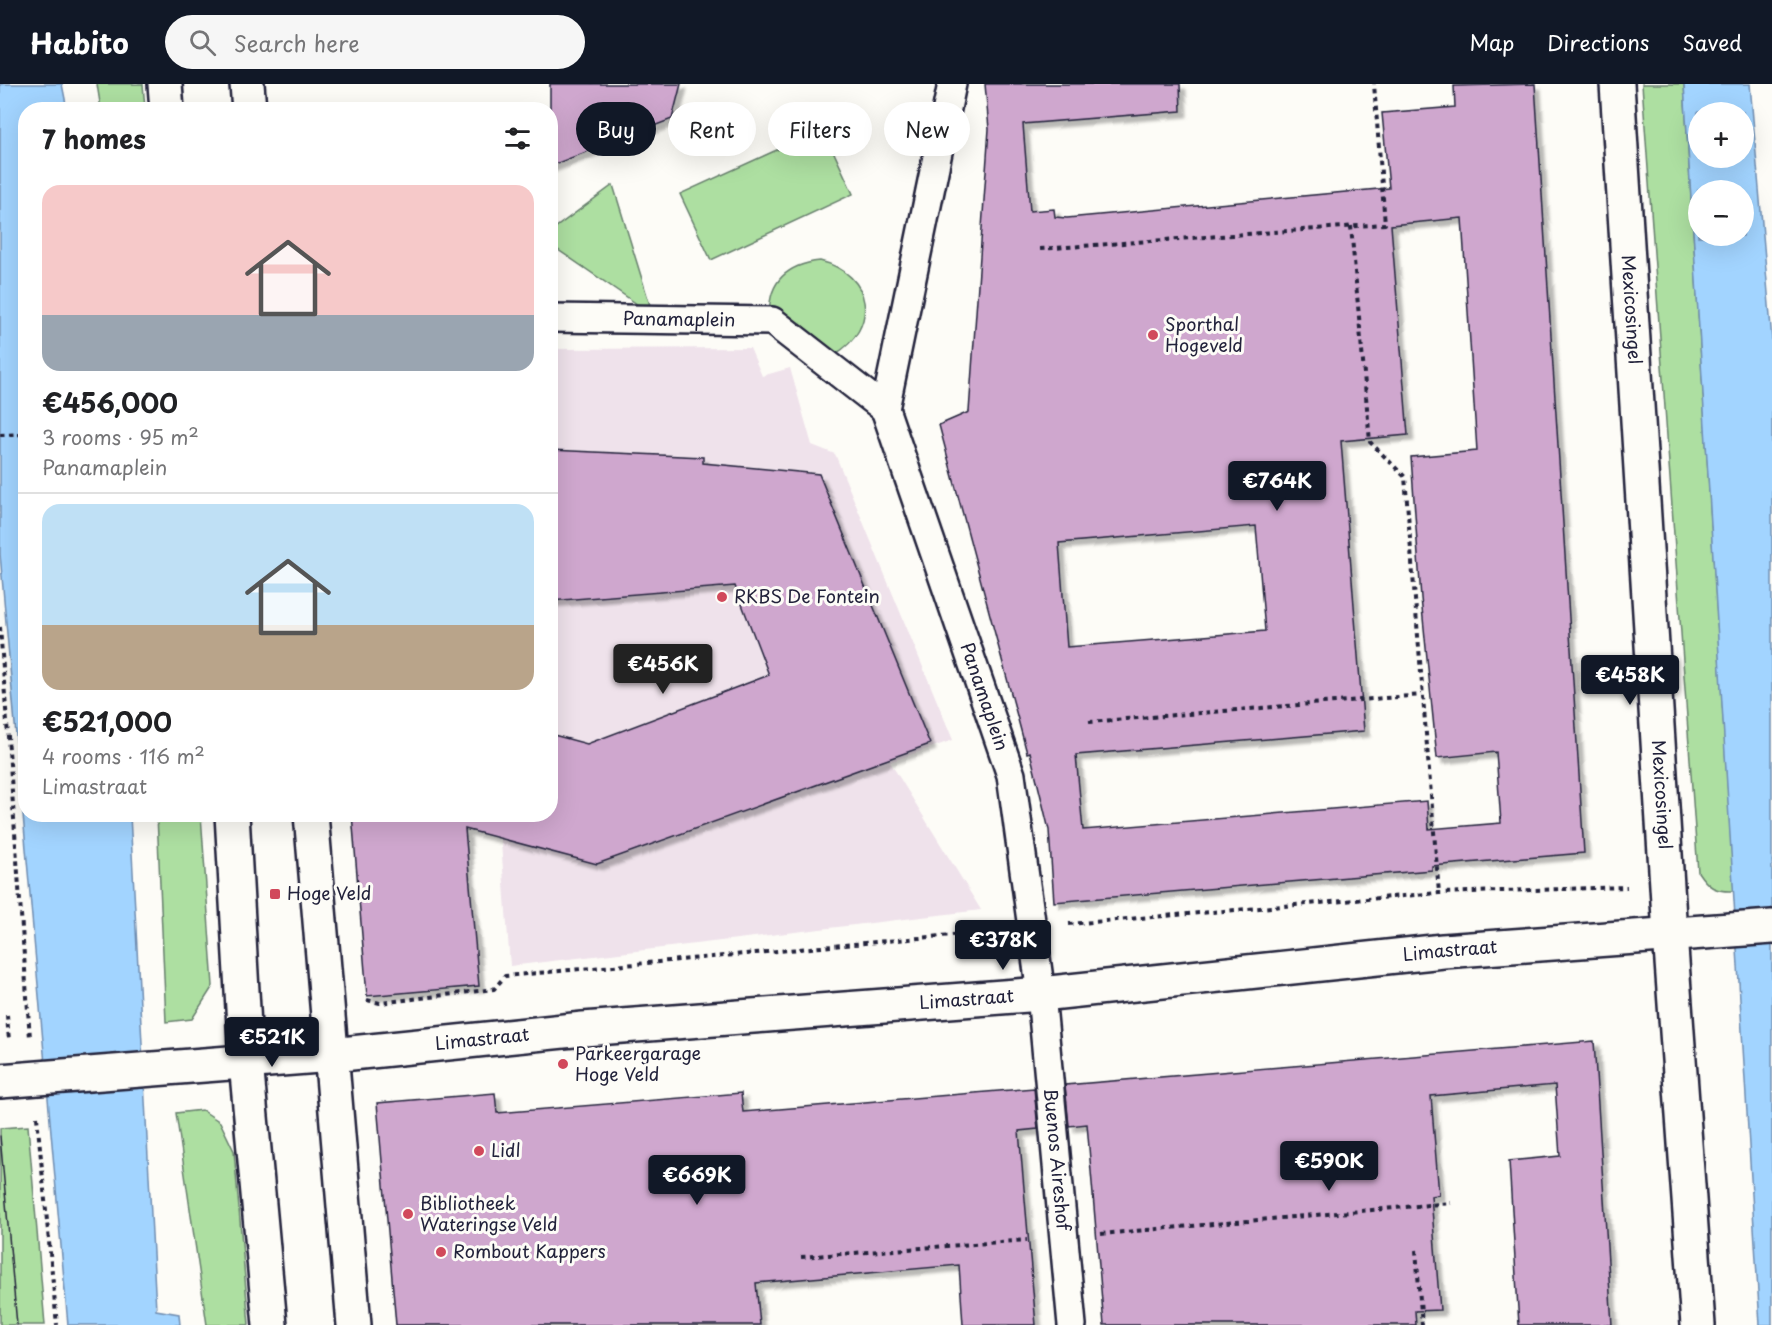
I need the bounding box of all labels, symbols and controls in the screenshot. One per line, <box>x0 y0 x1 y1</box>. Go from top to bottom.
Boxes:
search box <box>165 15 585 69</box>
text: Habito <box>30 21 129 64</box>
icon: search <box>186 26 219 59</box>
text: Search here <box>234 26 360 59</box>
text: Map <box>1469 26 1514 58</box>
text: Directions <box>1547 26 1649 58</box>
text: Saved <box>1682 26 1742 58</box>
chip: Buy <box>576 102 656 156</box>
chip: Rent <box>668 102 756 156</box>
chip: Filters <box>768 102 872 156</box>
chip: New <box>884 102 970 156</box>
map controls <box>1688 102 1754 246</box>
button: + <box>1688 102 1754 168</box>
text: 7 homes <box>42 119 146 158</box>
icon: filters <box>501 122 534 155</box>
button: − <box>1688 180 1754 246</box>
icon: home <box>234 224 342 332</box>
street label: Mexicosingel <box>1616 254 1649 365</box>
street label: Panamaplein <box>622 304 736 333</box>
place label: Sporthal Hogeveld <box>1165 310 1243 358</box>
marker: Sporthal Hogeveld <box>1146 328 1160 342</box>
text: €456,000 <box>42 383 178 422</box>
text: 3 rooms · 95 m² <box>42 422 199 452</box>
text: Panamaplein <box>42 452 167 482</box>
pin: €764K <box>1235 461 1319 512</box>
text: €764K <box>1242 465 1312 495</box>
icon: home <box>234 543 342 651</box>
place label: RKBS De Fontein <box>734 582 880 609</box>
marker: RKBS De Fontein <box>715 590 729 604</box>
street label: Panamaplein <box>954 638 1017 754</box>
pin: €456K <box>621 644 705 695</box>
text: €456K <box>627 648 699 678</box>
pin: €458K <box>1588 655 1672 706</box>
text: €458K <box>1595 659 1665 689</box>
text: €521,000 <box>42 702 172 741</box>
street label: Mexicosingel <box>1646 739 1680 850</box>
text: 4 rooms · 116 m² <box>42 741 205 771</box>
text: Limastraat <box>42 771 147 801</box>
place label: Hoge Veld <box>287 879 371 906</box>
marker: Hoge Veld <box>268 887 282 901</box>
pin: €378K <box>961 920 1045 971</box>
text: €378K <box>969 924 1037 954</box>
street label: Limastraat <box>1401 932 1498 967</box>
street label: Limastraat <box>918 981 1015 1015</box>
pin: €521K <box>230 1017 314 1068</box>
street label: Limastraat <box>433 1020 531 1056</box>
text: €521K <box>239 1021 305 1051</box>
place label: Parkeergarage Hoge Veld <box>575 1039 701 1087</box>
marker: Parkeergarage Hoge Veld <box>556 1057 570 1071</box>
street label: Buenos Aireshof <box>1038 1087 1078 1234</box>
place label: Lidl <box>491 1136 521 1163</box>
pin: €590K <box>1287 1141 1371 1192</box>
marker: Lidl <box>472 1144 486 1158</box>
text: €590K <box>1294 1145 1364 1175</box>
pin: €669K <box>655 1155 739 1206</box>
text: €669K <box>662 1159 732 1189</box>
place label: Bibliotheek Wateringse Veld <box>420 1189 558 1237</box>
marker: Bibliotheek Wateringse Veld <box>401 1207 415 1221</box>
place label: Rombout Kappers <box>453 1237 606 1264</box>
marker: Rombout Kappers <box>434 1245 448 1259</box>

